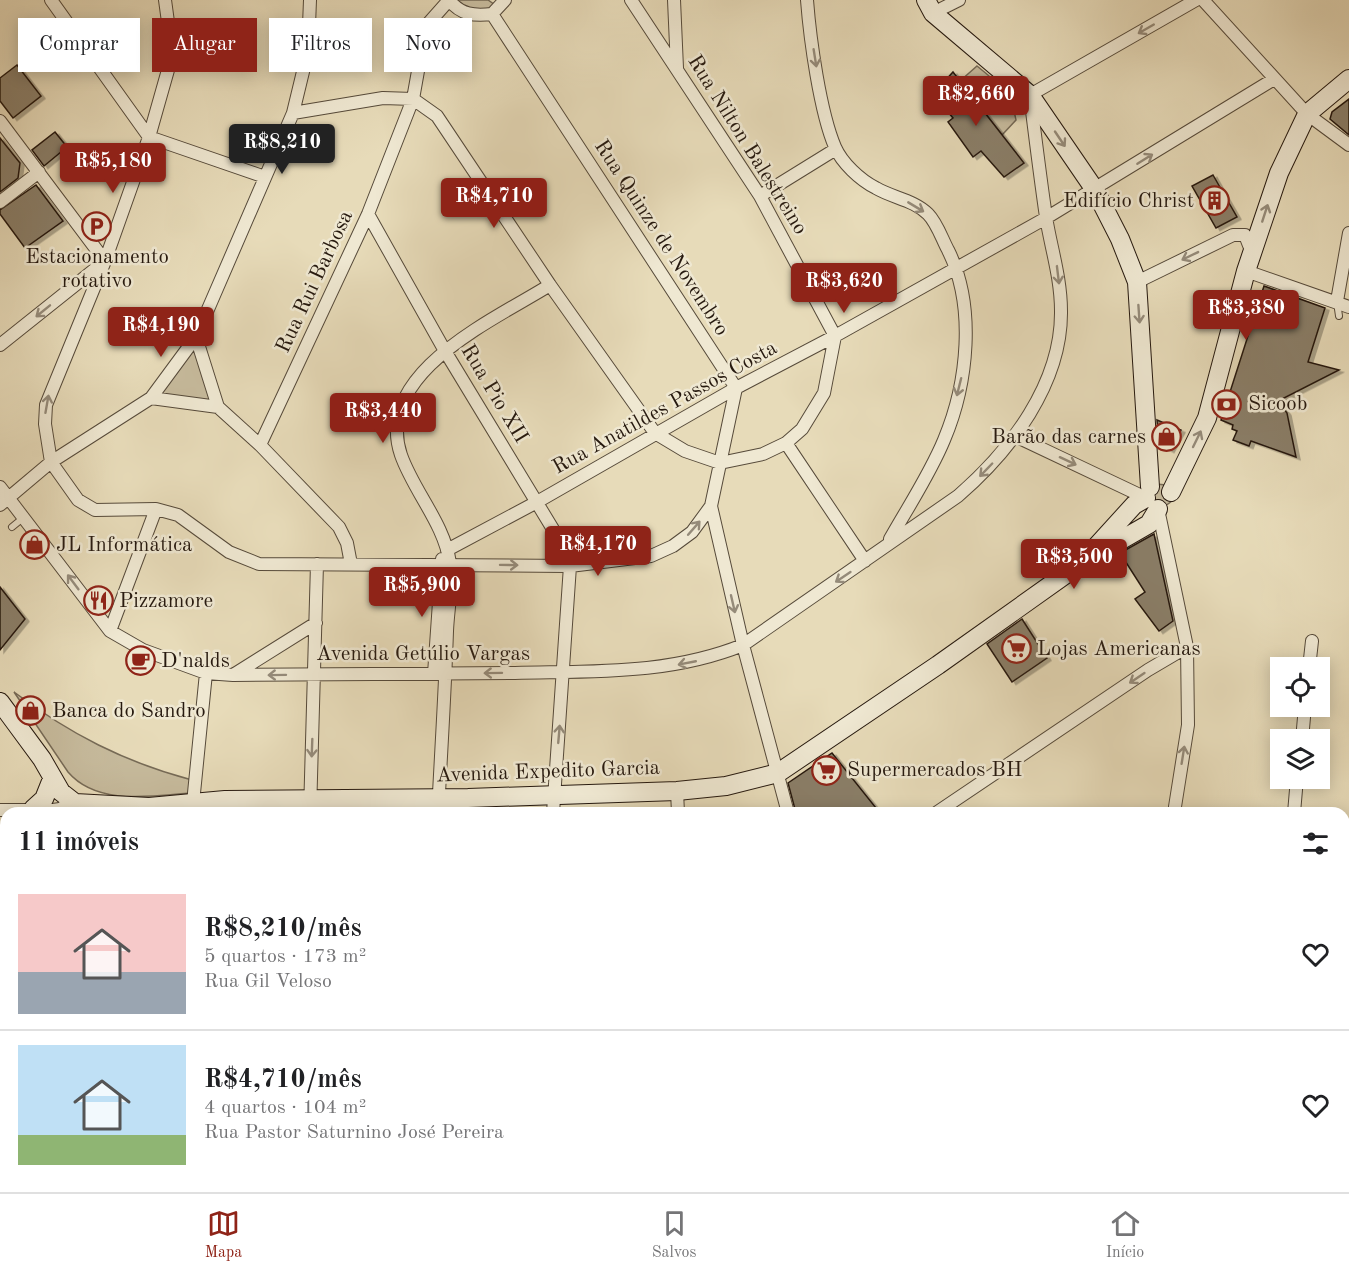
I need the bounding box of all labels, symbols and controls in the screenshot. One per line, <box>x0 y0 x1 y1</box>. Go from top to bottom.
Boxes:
chip: Comprar <box>18 18 140 72</box>
chip: Alugar <box>152 18 257 72</box>
chip: Filtros <box>269 18 372 72</box>
chip: Novo <box>384 18 472 72</box>
one-way arrow <box>1137 24 1155 35</box>
one-way arrow <box>810 48 821 67</box>
street label: Rua Nilton Balestreino <box>683 52 811 238</box>
pin: R$2,660 <box>921 76 1031 127</box>
text: R$2,660 <box>937 85 1015 105</box>
pin: R$8,210 <box>227 124 337 175</box>
one-way arrow <box>1055 130 1067 147</box>
text: R$8,210 <box>243 133 321 153</box>
street label: Rua Quinze de Novembro <box>590 136 732 340</box>
pin: R$5,180 <box>58 143 168 194</box>
text: R$5,180 <box>74 152 152 172</box>
one-way arrow <box>1136 152 1153 164</box>
pin: R$4,710 <box>439 178 549 229</box>
building icon: Edifício Christ <box>1199 185 1231 217</box>
text: R$4,710 <box>455 187 533 207</box>
place label: Edifício Christ <box>1063 191 1194 212</box>
one-way arrow <box>907 201 924 213</box>
one-way arrow <box>1261 204 1272 222</box>
street label: Rua Rui Barbosa <box>273 208 357 356</box>
parking icon: Estacionamento rotativo <box>81 210 113 242</box>
place label: Estacionamento rotativo <box>25 247 169 292</box>
one-way arrow <box>1181 251 1199 263</box>
pin: R$3,620 <box>789 263 899 314</box>
one-way arrow <box>1053 265 1064 285</box>
text: R$3,620 <box>805 272 883 292</box>
pin: R$3,380 <box>1191 290 1301 341</box>
text: R$3,380 <box>1207 299 1285 319</box>
one-way arrow <box>1134 303 1145 323</box>
one-way arrow <box>35 304 51 317</box>
pin: R$4,190 <box>106 307 216 358</box>
text: R$4,190 <box>122 316 200 336</box>
street label: Rua Anatildes Passos Costa <box>549 337 781 479</box>
street label: Rua Pio XII <box>456 341 532 447</box>
one-way arrow <box>953 377 965 396</box>
bank icon: Sicoob <box>1211 388 1243 420</box>
pin: R$3,440 <box>328 393 438 444</box>
place label: Sicoob <box>1248 394 1307 415</box>
one-way arrow <box>42 395 53 414</box>
text: R$3,440 <box>344 402 422 422</box>
shop icon: Barão das carnes <box>1151 421 1183 453</box>
place label: Barão das carnes <box>991 427 1146 448</box>
one-way arrow <box>1191 430 1203 448</box>
one-way arrow <box>1058 455 1076 467</box>
one-way arrow <box>979 463 993 478</box>
one-way arrow <box>687 520 700 536</box>
pin: R$4,170 <box>543 526 653 577</box>
shop icon: JL Informática <box>19 529 51 561</box>
place label: JL Informática <box>56 535 192 556</box>
text: R$4,170 <box>559 535 637 555</box>
pin: R$3,500 <box>1019 539 1129 590</box>
text: R$3,500 <box>1035 548 1113 568</box>
one-way arrow <box>498 559 518 571</box>
pin: R$5,900 <box>367 567 477 618</box>
one-way arrow <box>835 571 852 583</box>
one-way arrow <box>67 574 80 590</box>
text: R$5,900 <box>383 576 461 596</box>
restaurant icon: Pizzamore <box>82 585 114 617</box>
place label: Pizzamore <box>119 591 213 612</box>
one-way arrow <box>728 593 739 613</box>
supermarket icon: Lojas Americanas <box>1000 633 1032 665</box>
place label: Lojas Americanas <box>1037 639 1201 660</box>
street label: Avenida Getúlio Vargas <box>316 644 530 665</box>
cafe icon: D'nalds <box>124 645 156 677</box>
place label: D'nalds <box>161 651 230 672</box>
map controls <box>1270 657 1330 789</box>
button: locate <box>1270 657 1330 717</box>
one-way arrow <box>678 658 697 669</box>
one-way arrow <box>483 667 503 679</box>
one-way arrow <box>267 669 287 680</box>
one-way arrow <box>1129 672 1146 684</box>
shop icon: Banca do Sandro <box>15 695 47 727</box>
place label: Banca do Sandro <box>52 701 206 722</box>
one-way arrow <box>554 724 565 744</box>
button: layers <box>1270 729 1330 789</box>
one-way arrow <box>306 738 318 758</box>
one-way arrow <box>1178 746 1189 766</box>
supermarket icon: Supermercados BH <box>810 754 842 786</box>
street label: Avenida Expedito Garcia <box>436 758 660 786</box>
place label: Supermercados BH <box>847 760 1022 781</box>
icon: filters <box>1299 827 1332 860</box>
text: 11 imóveis <box>18 830 139 856</box>
text: R$8,210/mês <box>204 916 362 942</box>
icon: home <box>66 918 138 990</box>
icon: heart <box>1299 938 1332 971</box>
text: 5 quartos · 173 m² <box>204 947 366 967</box>
text: Rua Gil Veloso <box>204 972 332 992</box>
text: R$4,710/mês <box>204 1067 362 1093</box>
icon: home <box>66 1069 138 1141</box>
icon: heart <box>1299 1089 1332 1122</box>
text: 4 quartos · 104 m² <box>204 1098 366 1118</box>
text: Rua Pastor Saturnino José Pereira <box>204 1123 504 1143</box>
tab: Mapa <box>205 1207 242 1263</box>
tab: Salvos <box>652 1207 696 1263</box>
tab: Início <box>1106 1207 1144 1263</box>

